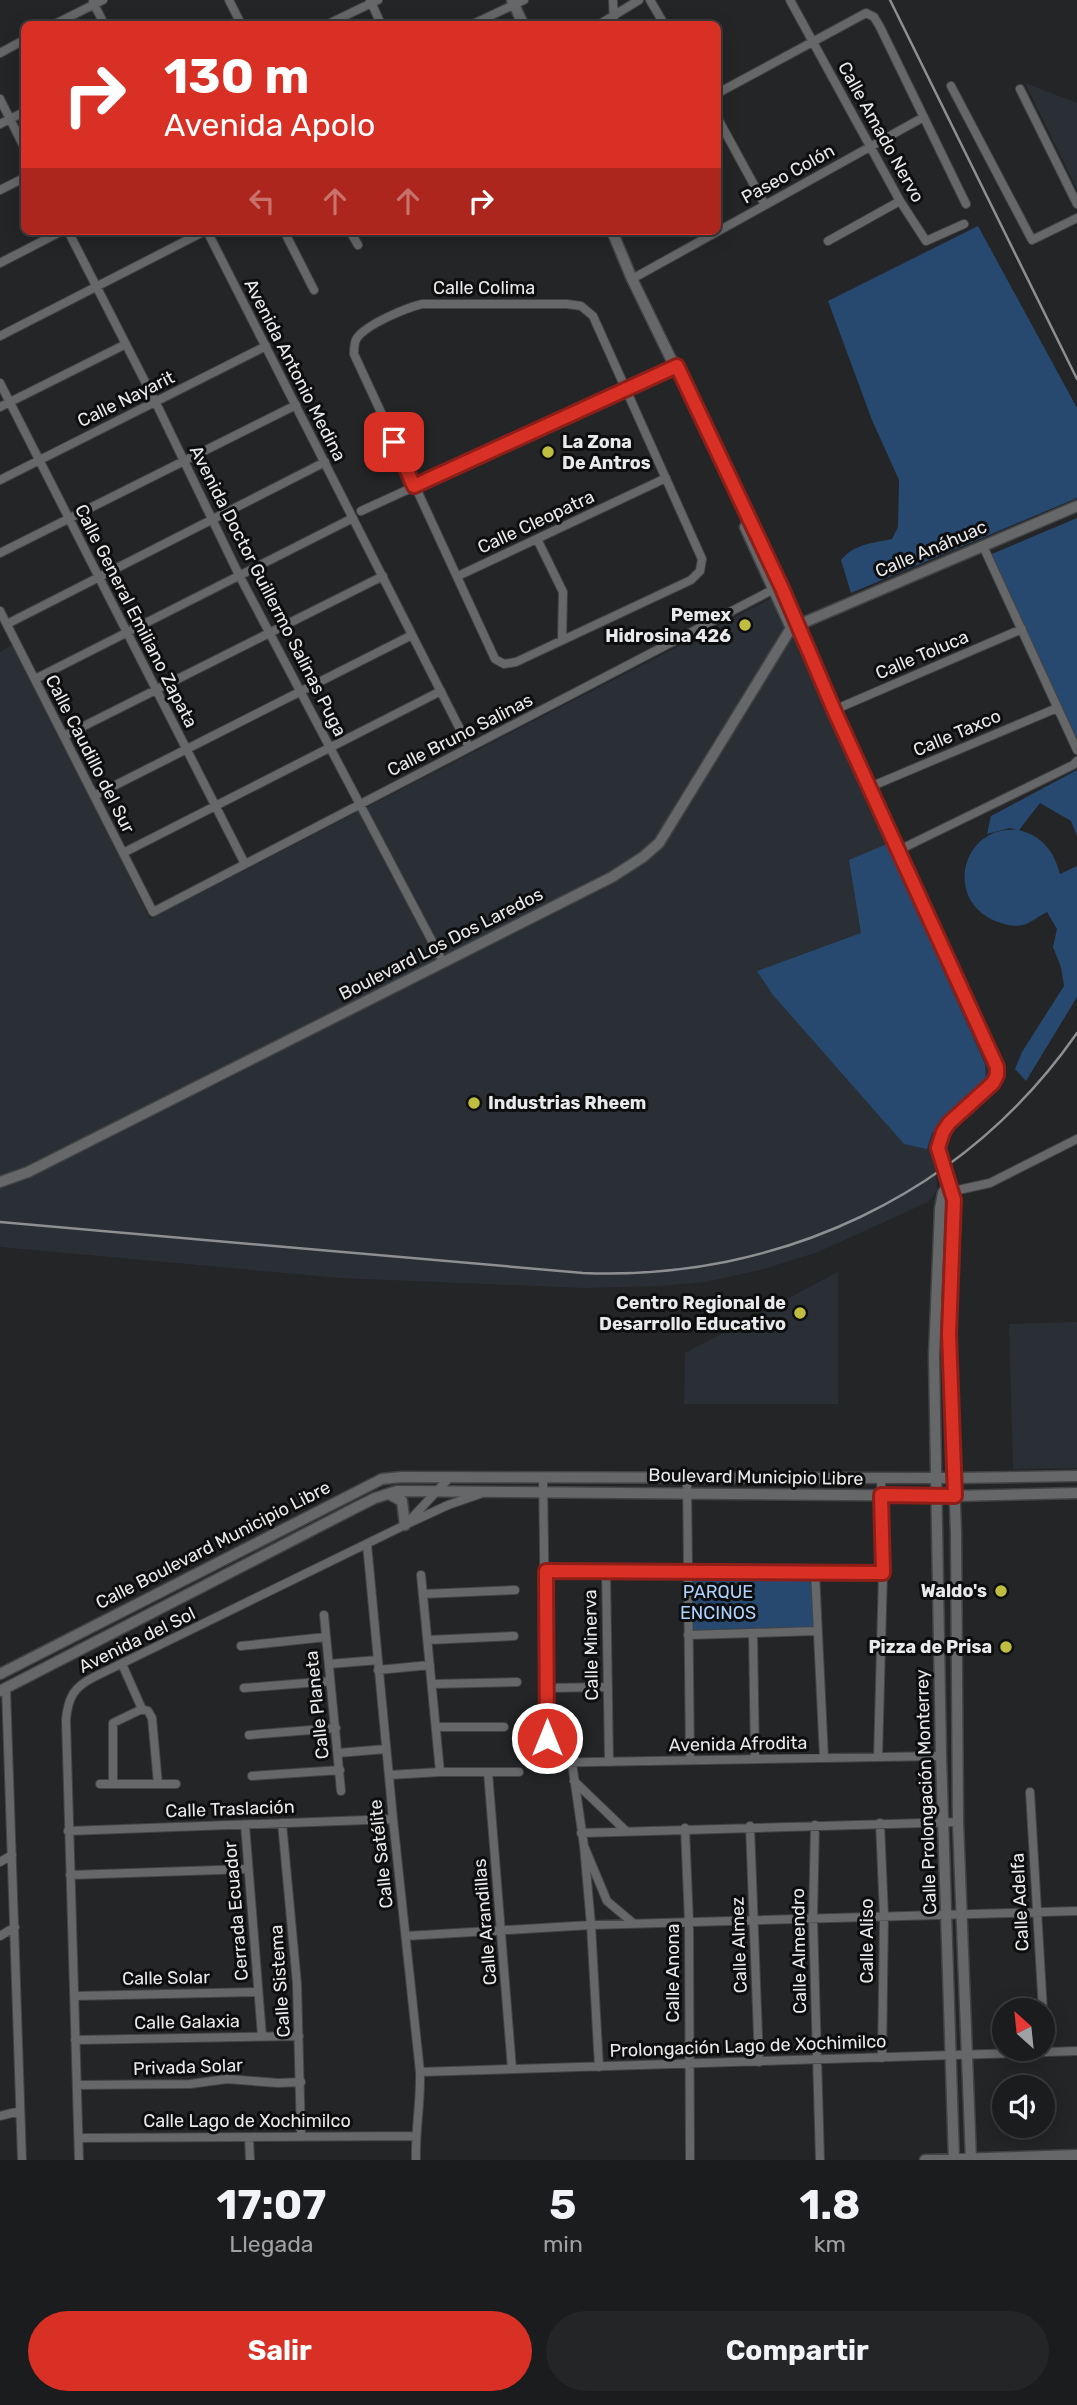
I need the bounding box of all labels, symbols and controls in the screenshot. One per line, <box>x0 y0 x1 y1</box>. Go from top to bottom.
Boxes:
text: 130 m <box>164 47 309 105</box>
icon: right <box>49 49 140 140</box>
street label: Calle Amado Nervo <box>833 58 929 206</box>
text: Avenida Apolo <box>164 106 375 144</box>
street label: Paseo Colón <box>738 139 838 209</box>
icon: left <box>243 182 281 220</box>
icon: ahead <box>316 182 354 220</box>
icon: ahead <box>389 182 427 220</box>
icon: right <box>462 182 500 220</box>
street label: Avenida Antonio Medina <box>239 275 351 465</box>
street label: Calle Colima <box>433 277 535 299</box>
street label: Calle Nayarit <box>74 366 178 432</box>
pin <box>364 412 424 472</box>
icon: arrive <box>375 423 413 461</box>
place label: La Zona De Antros <box>562 431 651 474</box>
street label: Avenida Doctor Guillermo Salinas Puga <box>185 442 351 740</box>
marker: La Zona De Antros <box>540 444 556 460</box>
street label: Calle Cleopatra <box>474 485 598 559</box>
street label: Calle General Emiliano Zapata <box>70 501 202 731</box>
street label: Calle Anáhuac <box>872 516 990 582</box>
place label: Pemex Hidrosina 426 <box>605 604 731 647</box>
marker: Pemex Hidrosina 426 <box>737 617 753 633</box>
street label: Calle Toluca <box>872 626 972 684</box>
street label: Calle Caudillo del Sur <box>40 671 140 837</box>
street label: Calle Bruno Salinas <box>384 689 536 781</box>
street label: Calle Taxco <box>910 705 1004 761</box>
street label: Boulevard Los Dos Laredos <box>335 883 547 1005</box>
place label: Industrias Rheem <box>488 1092 646 1114</box>
marker: Industrias Rheem <box>466 1095 482 1111</box>
place label: Centro Regional de Desarrollo Educativo <box>599 1292 786 1335</box>
marker: Centro Regional de Desarrollo Educativo <box>792 1305 808 1321</box>
street label: Boulevard Municipio Libre <box>648 1464 864 1490</box>
street label: Calle Boulevard Municipio Libre <box>92 1476 334 1614</box>
place label: Waldo's <box>921 1580 987 1602</box>
park label: PARQUE ENCINOS <box>680 1581 756 1624</box>
marker: Waldo's <box>993 1583 1009 1599</box>
street label: Calle Minerva <box>579 1589 603 1701</box>
street label: Avenida del Sol <box>75 1602 199 1678</box>
place label: Pizza de Prisa <box>868 1636 992 1658</box>
marker: Pizza de Prisa <box>998 1639 1014 1655</box>
street label: Calle Planeta <box>300 1650 334 1760</box>
street label: Calle Prolongación Monterrey <box>911 1669 941 1915</box>
position arrow <box>510 1701 584 1775</box>
street label: Avenida Afrodita <box>668 1732 808 1756</box>
street label: Calle Traslación <box>165 1796 295 1822</box>
street label: Calle Satélite <box>364 1799 398 1909</box>
street label: Cerrada Ecuador <box>219 1840 253 1982</box>
street label: Calle Adelfa <box>1006 1852 1034 1952</box>
street label: Calle Arandillas <box>468 1858 502 1986</box>
street label: Calle Almendro <box>787 1888 811 2014</box>
street label: Calle Almez <box>726 1896 752 1994</box>
street label: Calle Aliso <box>856 1899 878 1984</box>
street label: Calle Sistema <box>265 1924 295 2038</box>
street label: Calle Anona <box>662 1924 684 2022</box>
street label: Calle Solar <box>122 1966 210 1990</box>
north arrow <box>992 1998 1055 2062</box>
map controls <box>992 1998 1055 2138</box>
street label: Calle Galaxia <box>134 2010 240 2034</box>
street label: Prolongación Lago de Xochimilco <box>609 2030 887 2062</box>
street label: Privada Solar <box>133 2054 244 2080</box>
button: sound <box>992 2075 1055 2138</box>
street label: Calle Lago de Xochimilco <box>143 2110 351 2132</box>
text: 17:07 <box>217 2180 326 2230</box>
text: 5 <box>549 2180 576 2230</box>
text: 1.8 <box>799 2180 860 2230</box>
text: Llegada <box>229 2230 314 2258</box>
text: min <box>543 2230 583 2258</box>
text: km <box>814 2230 846 2258</box>
button: Salir <box>28 2311 532 2391</box>
button: Compartir <box>546 2311 1049 2391</box>

